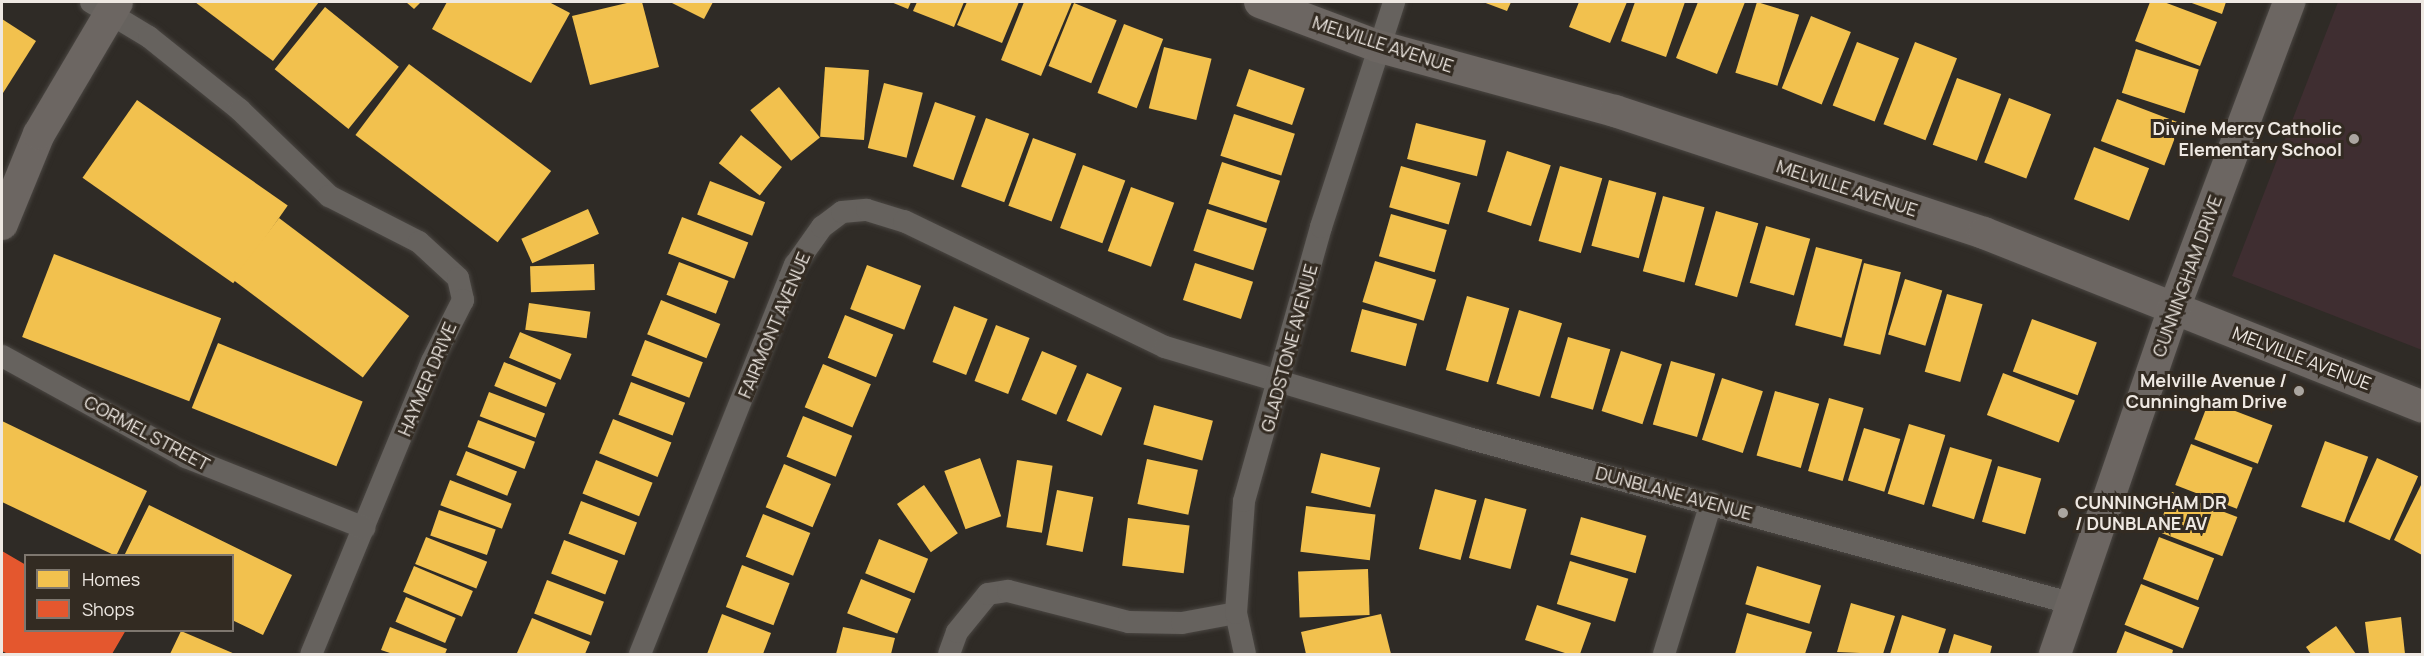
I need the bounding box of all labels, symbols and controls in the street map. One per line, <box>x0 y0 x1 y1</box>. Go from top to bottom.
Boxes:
street label: MELVILLE AVENUE <box>1310 11 1456 77</box>
place label: Divine Mercy Catholic Elementary School <box>2153 118 2342 160</box>
marker: Divine Mercy Catholic Elementary School <box>2347 132 2361 146</box>
street label: MELVILLE AVENUE <box>1774 155 1920 221</box>
street label: CUNNINGHAM DRIVE <box>2148 192 2226 360</box>
street label: FAIRMONT AVENUE <box>733 248 815 402</box>
street label: GLADSTONE AVENUE <box>1256 262 1322 434</box>
street label: HAYMER DRIVE <box>393 319 461 439</box>
street label: MELVILLE AVENUE <box>2230 322 2374 394</box>
place label: Melville Avenue / Cunningham Drive <box>2126 370 2287 412</box>
marker: Melville Avenue / Cunningham Drive <box>2292 384 2306 398</box>
street label: CORMEL STREET <box>80 391 214 475</box>
street label: DUNBLANE AVENUE <box>1593 462 1755 524</box>
place label: CUNNINGHAM DR / DUNBLANE AV <box>2075 492 2227 534</box>
marker: CUNNINGHAM DR / DUNBLANE AV <box>2056 506 2070 520</box>
legend <box>24 554 234 632</box>
text: Homes <box>82 567 140 591</box>
text: Shops <box>82 597 134 621</box>

